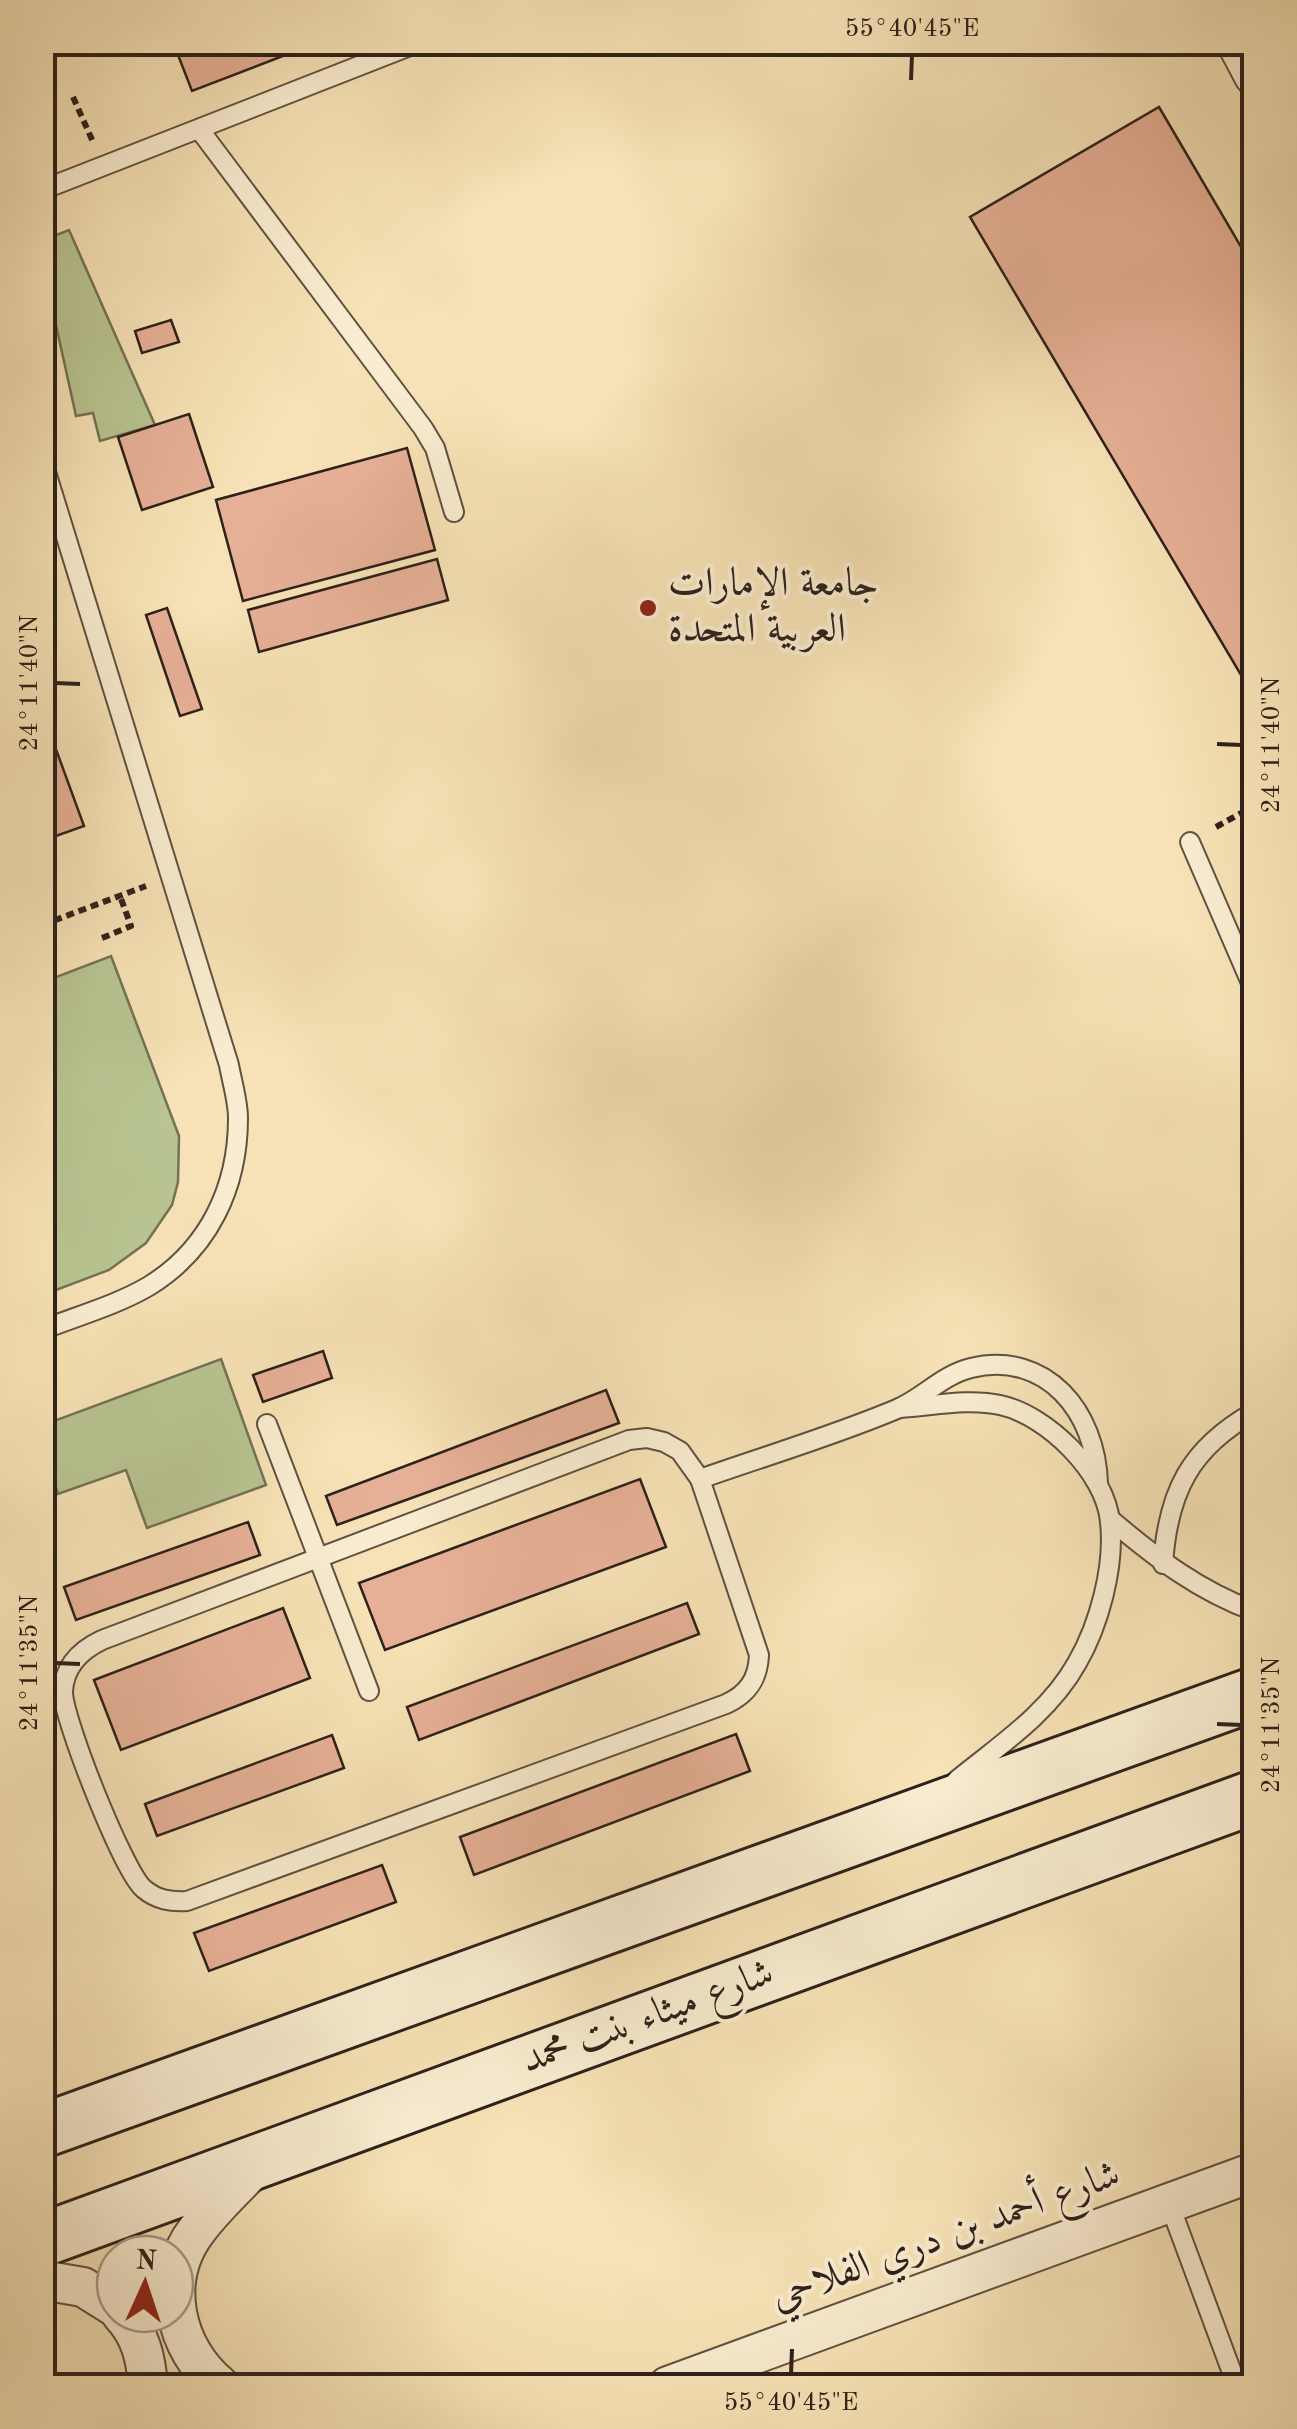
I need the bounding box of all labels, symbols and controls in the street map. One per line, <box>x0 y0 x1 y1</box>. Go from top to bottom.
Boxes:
text: 55°40'45"E <box>845 17 979 42</box>
place label: جامعة الإمارات العربية المتحدة <box>668 565 879 653</box>
marker: جامعة الإمارات العربية المتحدة <box>637 597 659 619</box>
text: 24°11'40"N <box>18 615 43 751</box>
text: 24°11'40"N <box>1260 677 1285 813</box>
text: 24°11'35"N <box>18 1595 43 1731</box>
text: 24°11'35"N <box>1260 1657 1285 1793</box>
street label: شارع ميثاء بنت محمد <box>517 1954 783 2092</box>
street label: شارع أحمد بن دري الفلاحي <box>762 2144 1129 2328</box>
north arrow <box>95 2234 195 2334</box>
text: N <box>135 2247 158 2277</box>
text: 55°40'45"E <box>724 2391 858 2416</box>

